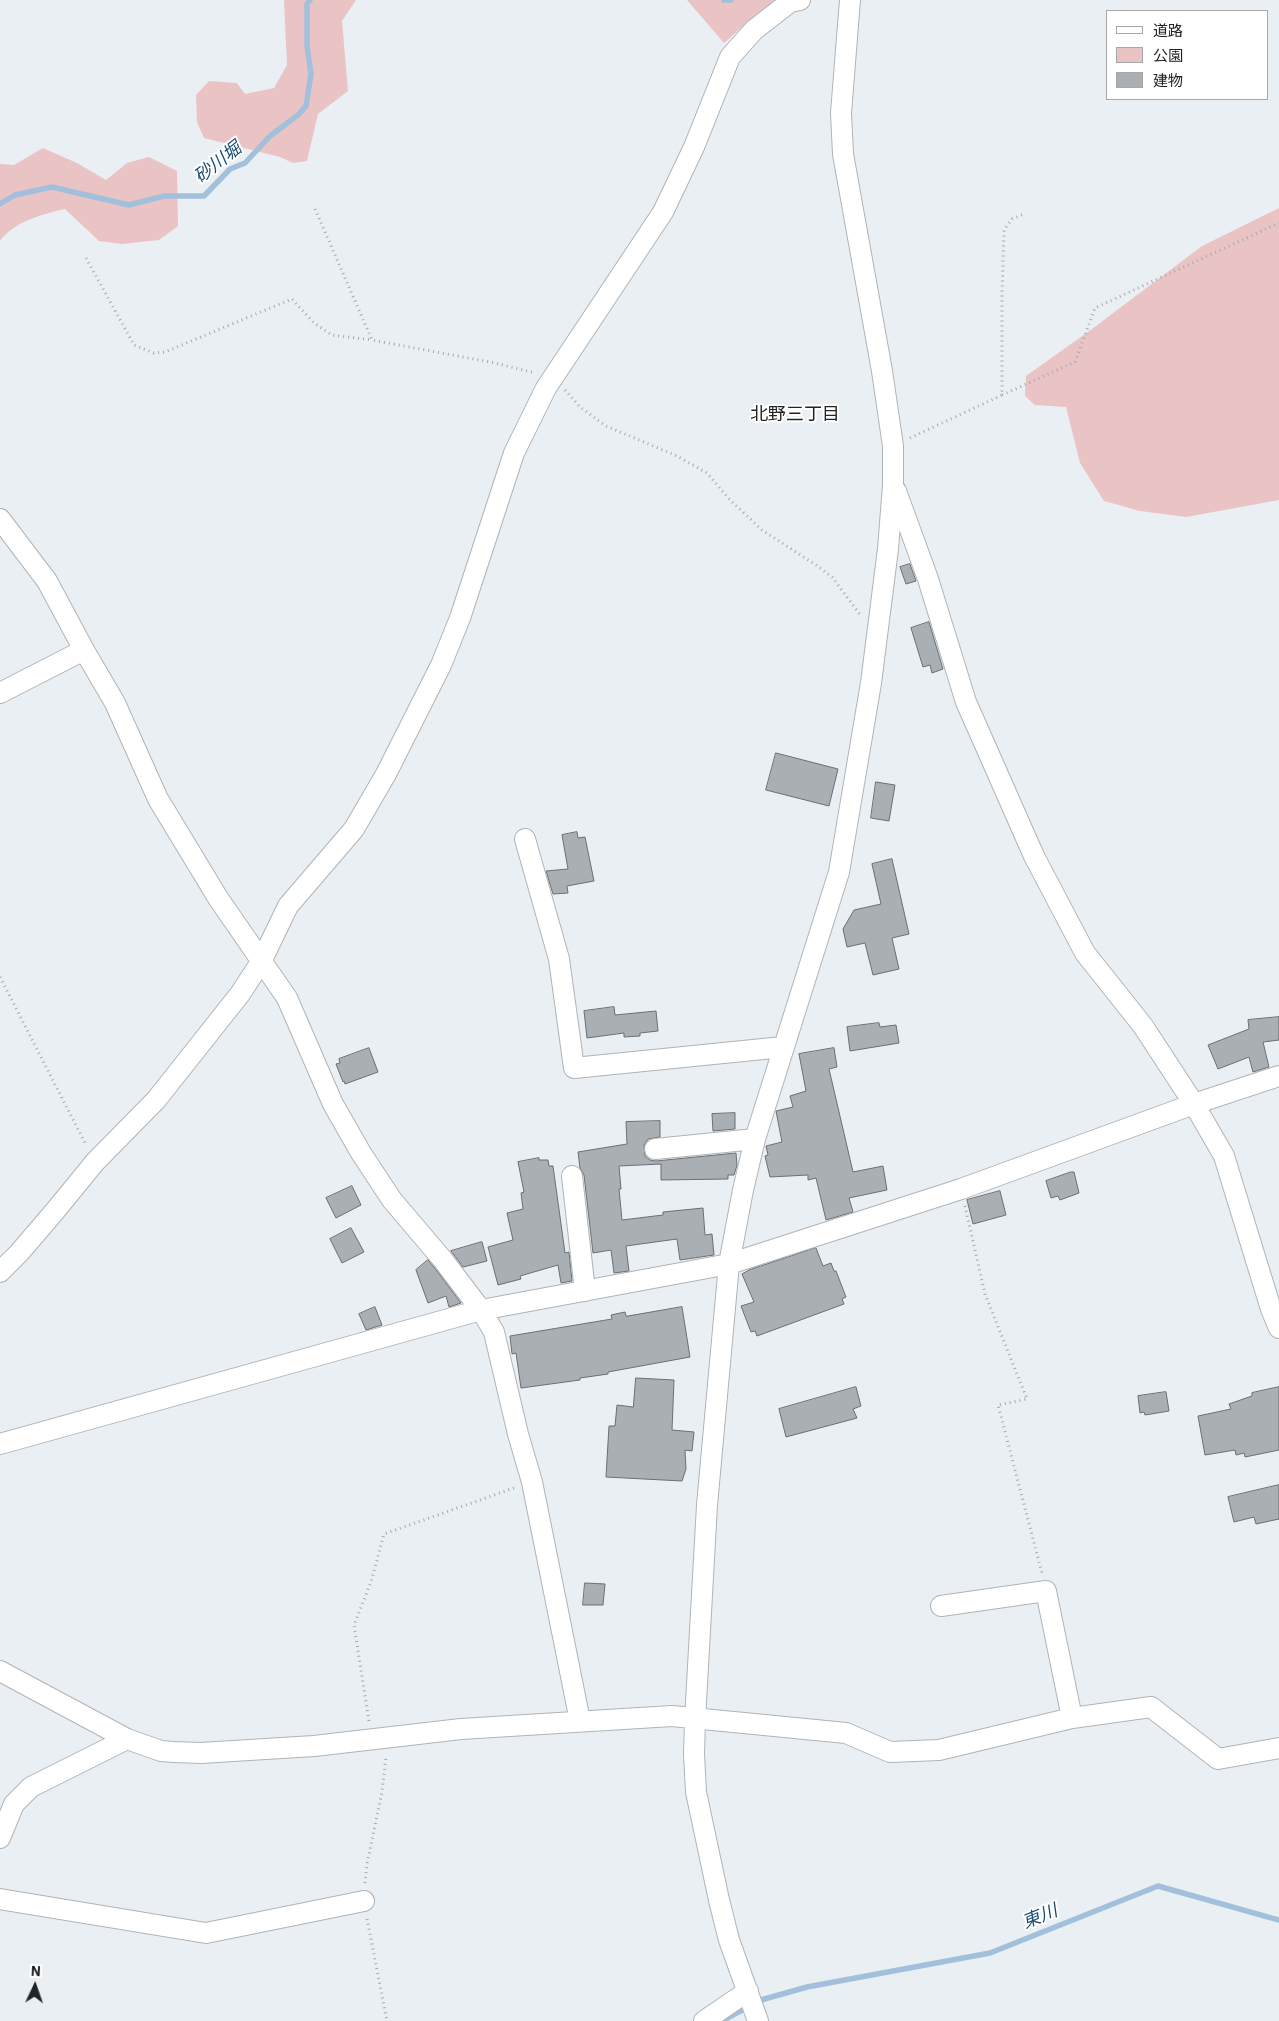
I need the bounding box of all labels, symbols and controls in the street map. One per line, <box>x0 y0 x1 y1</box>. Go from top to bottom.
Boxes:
legend <box>1106 10 1269 100</box>
text: 道路 <box>1153 21 1183 40</box>
text: 公園 <box>1153 46 1183 65</box>
text: 建物 <box>1153 71 1183 90</box>
water label: 砂川堀 <box>190 138 246 188</box>
district label: 北野三丁目 <box>750 404 840 426</box>
water label: 東川 <box>1019 1900 1061 1934</box>
north arrow <box>10 1961 60 2011</box>
text: N <box>30 1962 41 1980</box>

